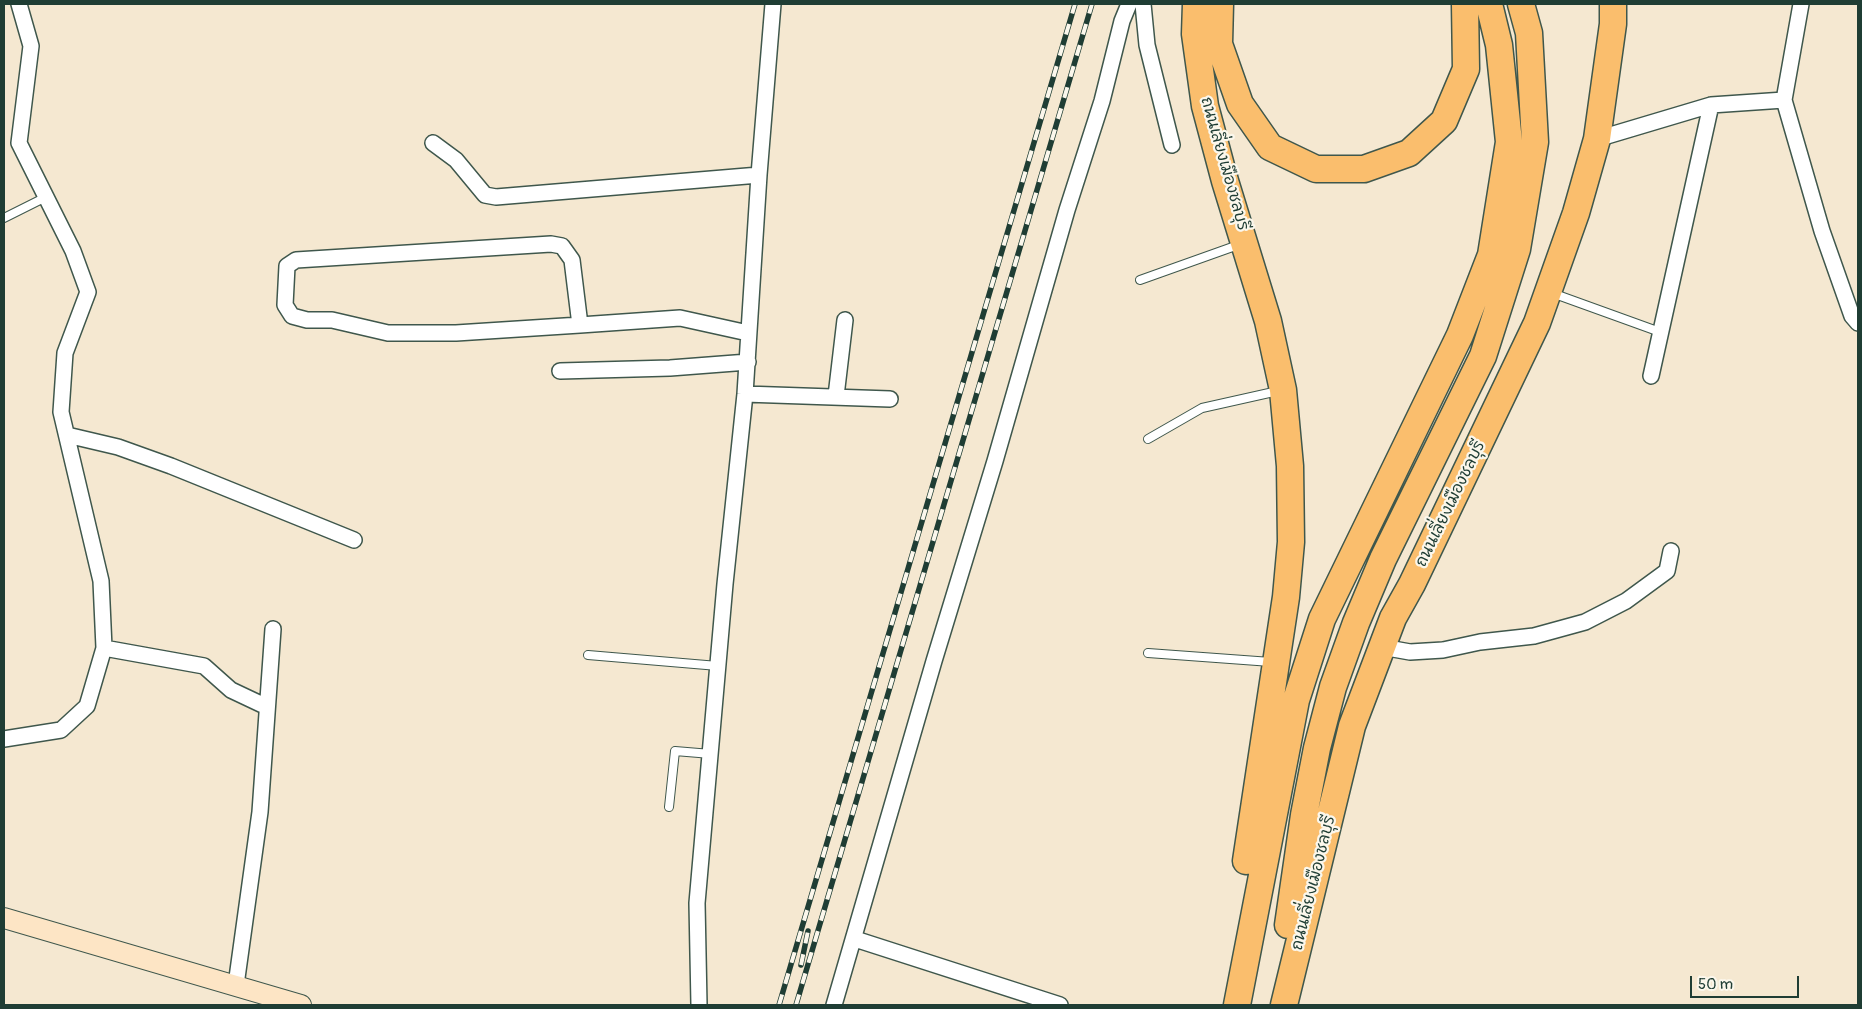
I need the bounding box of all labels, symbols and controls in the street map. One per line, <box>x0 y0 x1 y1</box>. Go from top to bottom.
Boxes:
street label: ถนนเลี่ยงเมืองชลบุรี <box>1196 95 1252 233</box>
street label: ถนนเลี่ยงเมืองชลบุรี <box>1412 438 1490 570</box>
street label: ถนนเลี่ยงเมืองชลบุรี <box>1288 814 1340 952</box>
scale bar <box>1692 966 1801 998</box>
text: 50 m <box>1698 975 1733 994</box>

